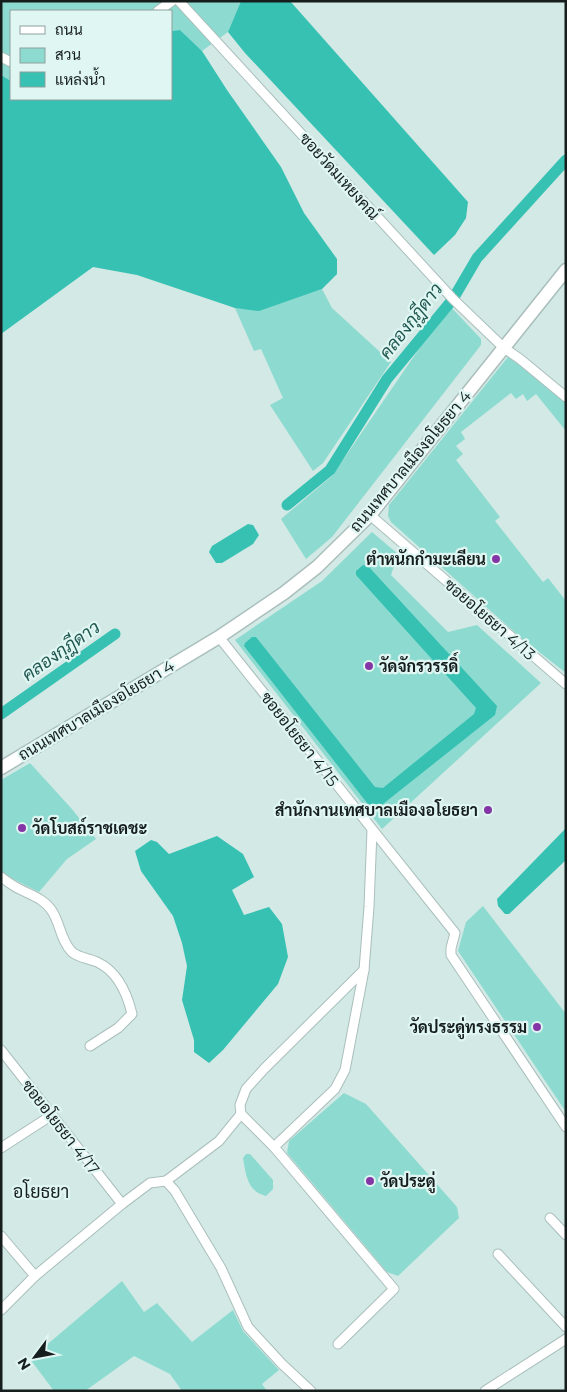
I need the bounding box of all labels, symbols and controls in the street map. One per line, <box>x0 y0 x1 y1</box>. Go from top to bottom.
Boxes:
legend <box>10 10 172 100</box>
text: ถนน <box>55 20 83 39</box>
text: สวน <box>55 45 81 64</box>
text: แหล่งน้ำ <box>55 67 106 89</box>
street label: ซอยวัดมเหยงคณ์ <box>296 127 386 224</box>
water label: คลองกุฎีดาว <box>373 278 448 364</box>
street label: ถนนเทศบาลเมืองอโยธยา 4 <box>344 385 475 536</box>
place label: ตำหนักกำมะเลียน <box>366 549 486 569</box>
marker: ตำหนักกำมะเลียน <box>490 553 502 565</box>
street label: ซอยอโยธยา 4/13 <box>440 573 540 664</box>
water label: คลองกุฎีดาว <box>17 615 105 687</box>
place label: วัดจักรวรรดิ์ <box>379 651 458 676</box>
street label: ถนนเทศบาลเมืองอโยธยา 4 <box>14 654 178 765</box>
marker: วัดจักรวรรดิ์ <box>363 660 375 672</box>
street label: ซอยอโยธยา 4/15 <box>257 687 344 790</box>
place label: สำนักงานเทศบาลเมืองอโยธยา <box>275 799 478 820</box>
marker: สำนักงานเทศบาลเมืองอโยธยา <box>482 804 494 816</box>
place label: วัดโบสถ์ราชเดชะ <box>32 817 147 838</box>
marker: วัดโบสถ์ราชเดชะ <box>16 822 28 834</box>
place label: วัดประดู่ทรงธรรม <box>409 1017 527 1040</box>
marker: วัดประดู่ทรงธรรม <box>531 1021 543 1033</box>
street label: ซอยอโยธยา 4/17 <box>18 1075 105 1178</box>
place label: วัดประดู่ <box>380 1171 436 1194</box>
marker: วัดประดู่ <box>364 1175 376 1187</box>
district label: อโยธยา <box>13 1179 69 1203</box>
north arrow <box>10 1332 60 1382</box>
text: N <box>13 1354 35 1373</box>

